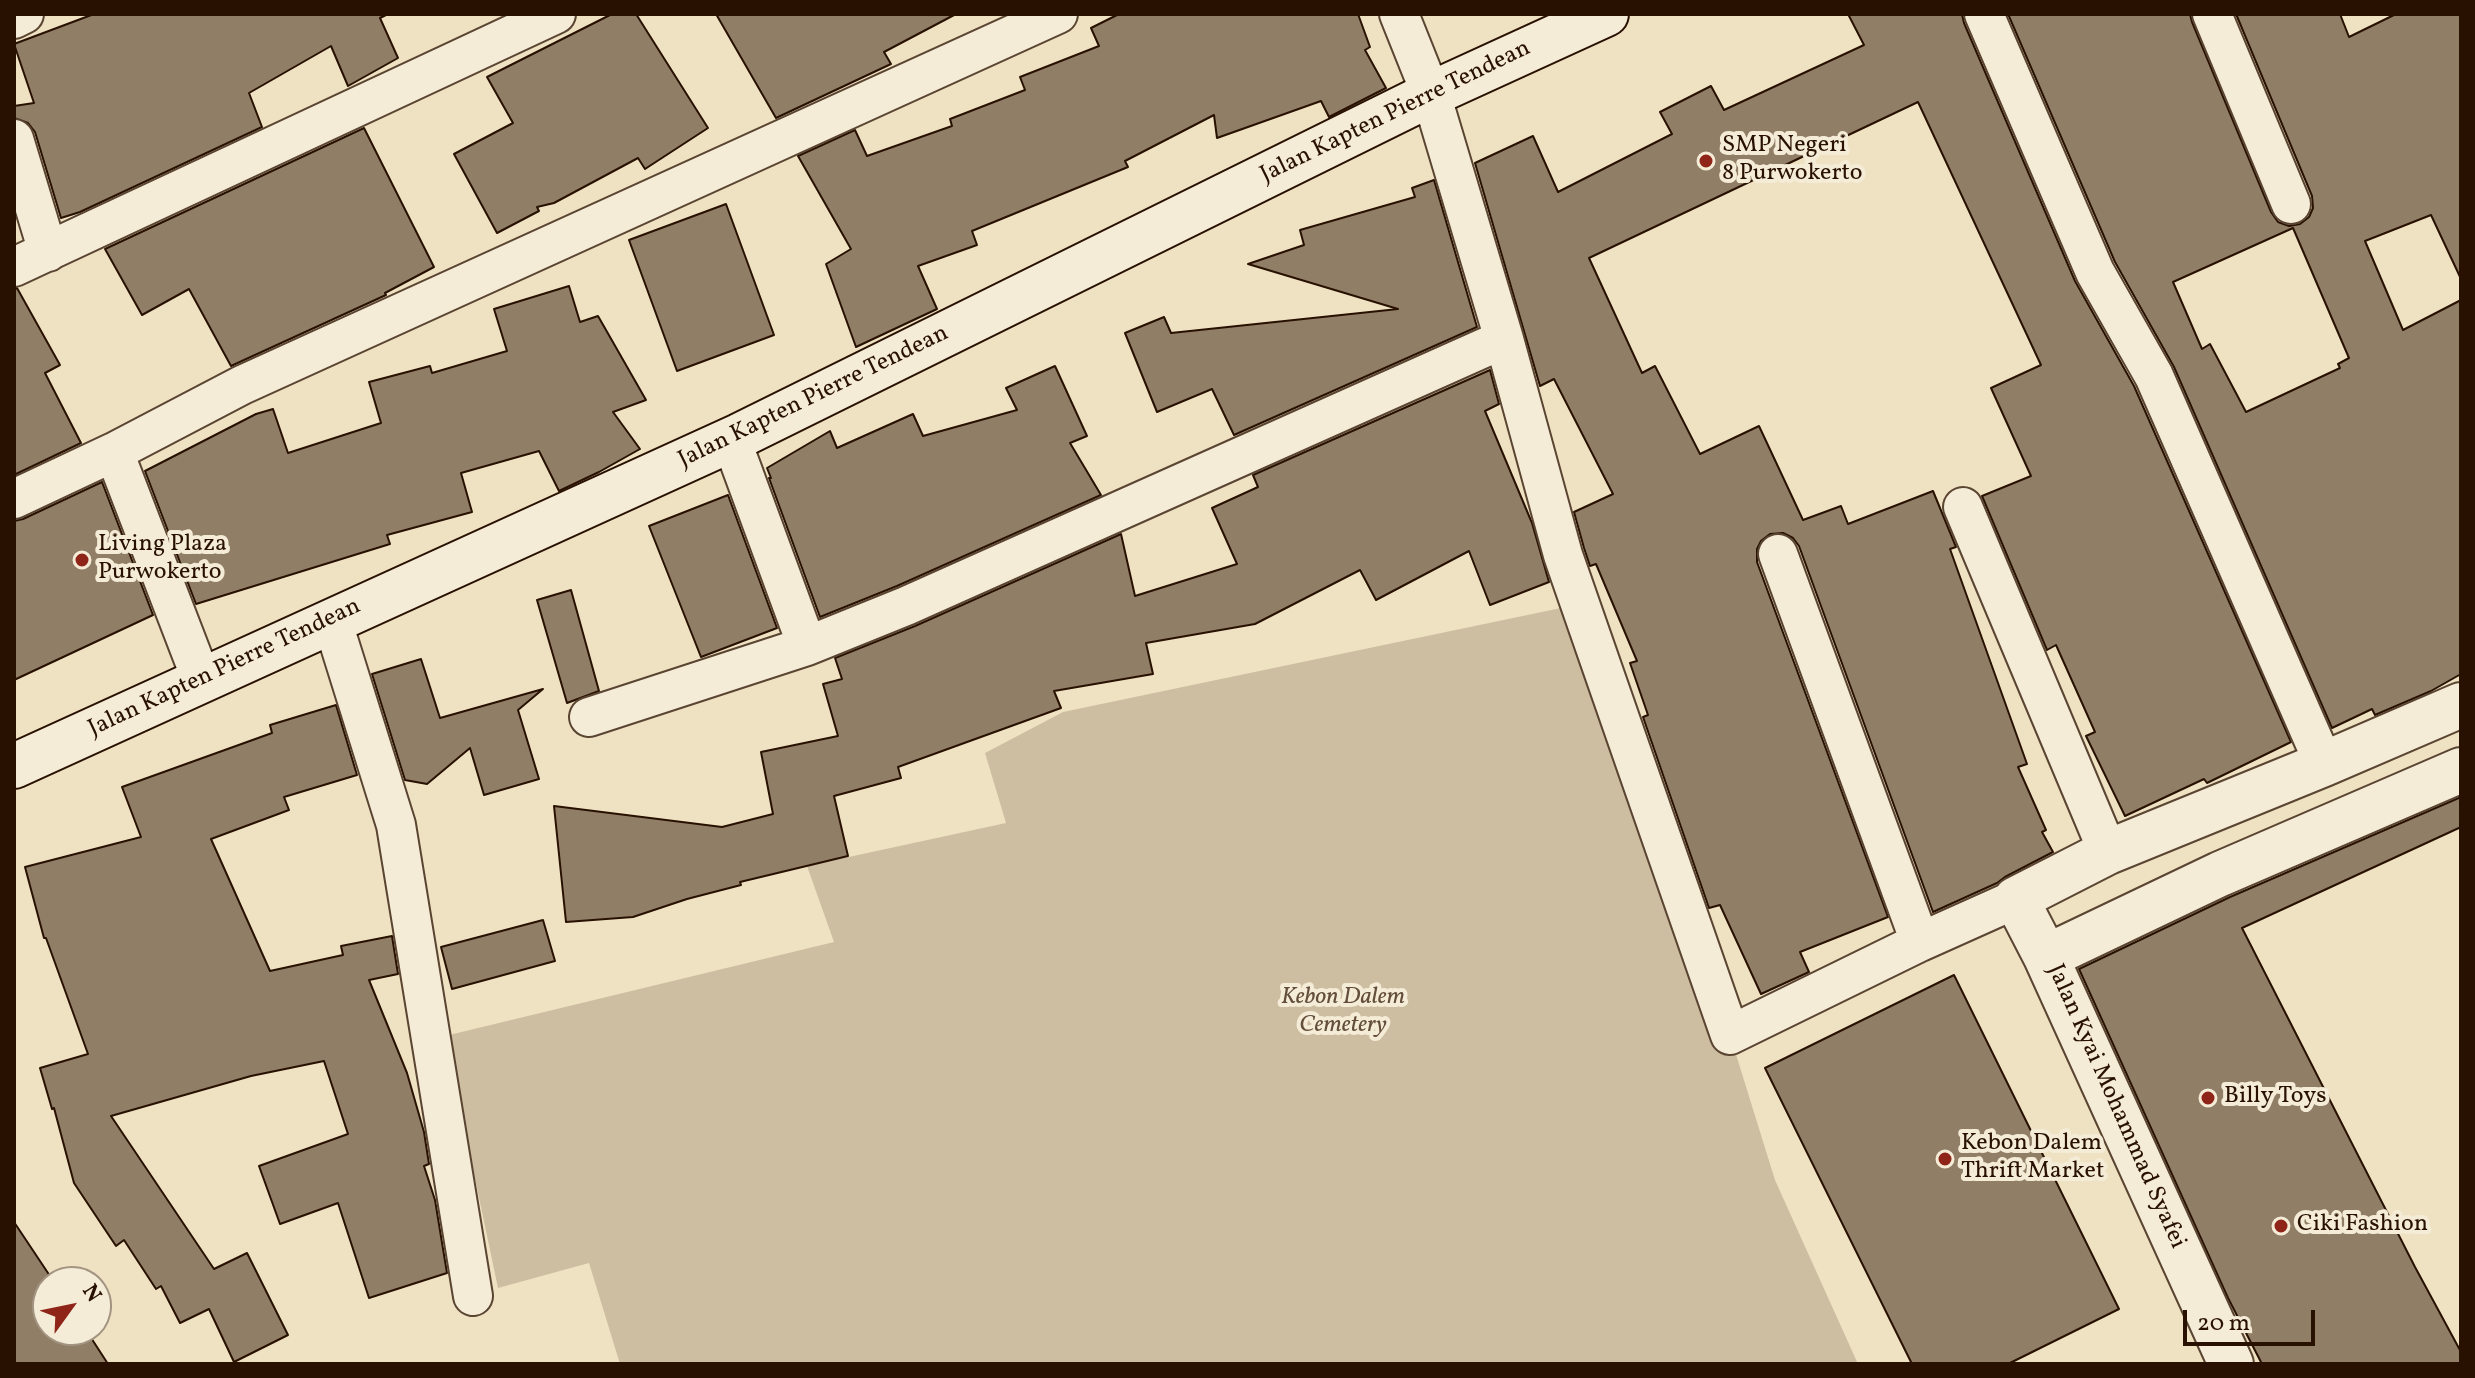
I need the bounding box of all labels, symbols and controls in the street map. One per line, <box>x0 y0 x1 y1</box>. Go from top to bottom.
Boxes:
street label: Jalan Kapten Pierre Tendean <box>1256 35 1536 191</box>
place label: SMP Negeri 8 Purwokerto <box>1722 133 1862 189</box>
marker: SMP Negeri 8 Purwokerto <box>1697 152 1715 170</box>
street label: Jalan Kapten Pierre Tendean <box>674 320 954 476</box>
place label: Living Plaza Purwokerto <box>98 532 227 588</box>
marker: Living Plaza Purwokerto <box>73 551 91 569</box>
street label: Jalan Kapten Pierre Tendean <box>84 593 366 745</box>
street label: Jalan Kyai Mohammad Syafei <box>2039 960 2191 1254</box>
park label: Kebon Dalem Cemetery <box>1281 985 1405 1041</box>
place label: Billy Toys <box>2224 1084 2326 1112</box>
marker: Billy Toys <box>2199 1089 2217 1107</box>
place label: Kebon Dalem Thrift Market <box>1961 1131 2104 1187</box>
marker: Kebon Dalem Thrift Market <box>1936 1150 1954 1168</box>
place label: Ciki Fashion <box>2297 1212 2428 1240</box>
marker: Ciki Fashion <box>2272 1217 2290 1235</box>
north arrow <box>32 1266 112 1346</box>
text: N <box>74 1279 108 1309</box>
scale bar <box>2187 1294 2319 1344</box>
text: 20 m <box>2197 1307 2250 1341</box>

